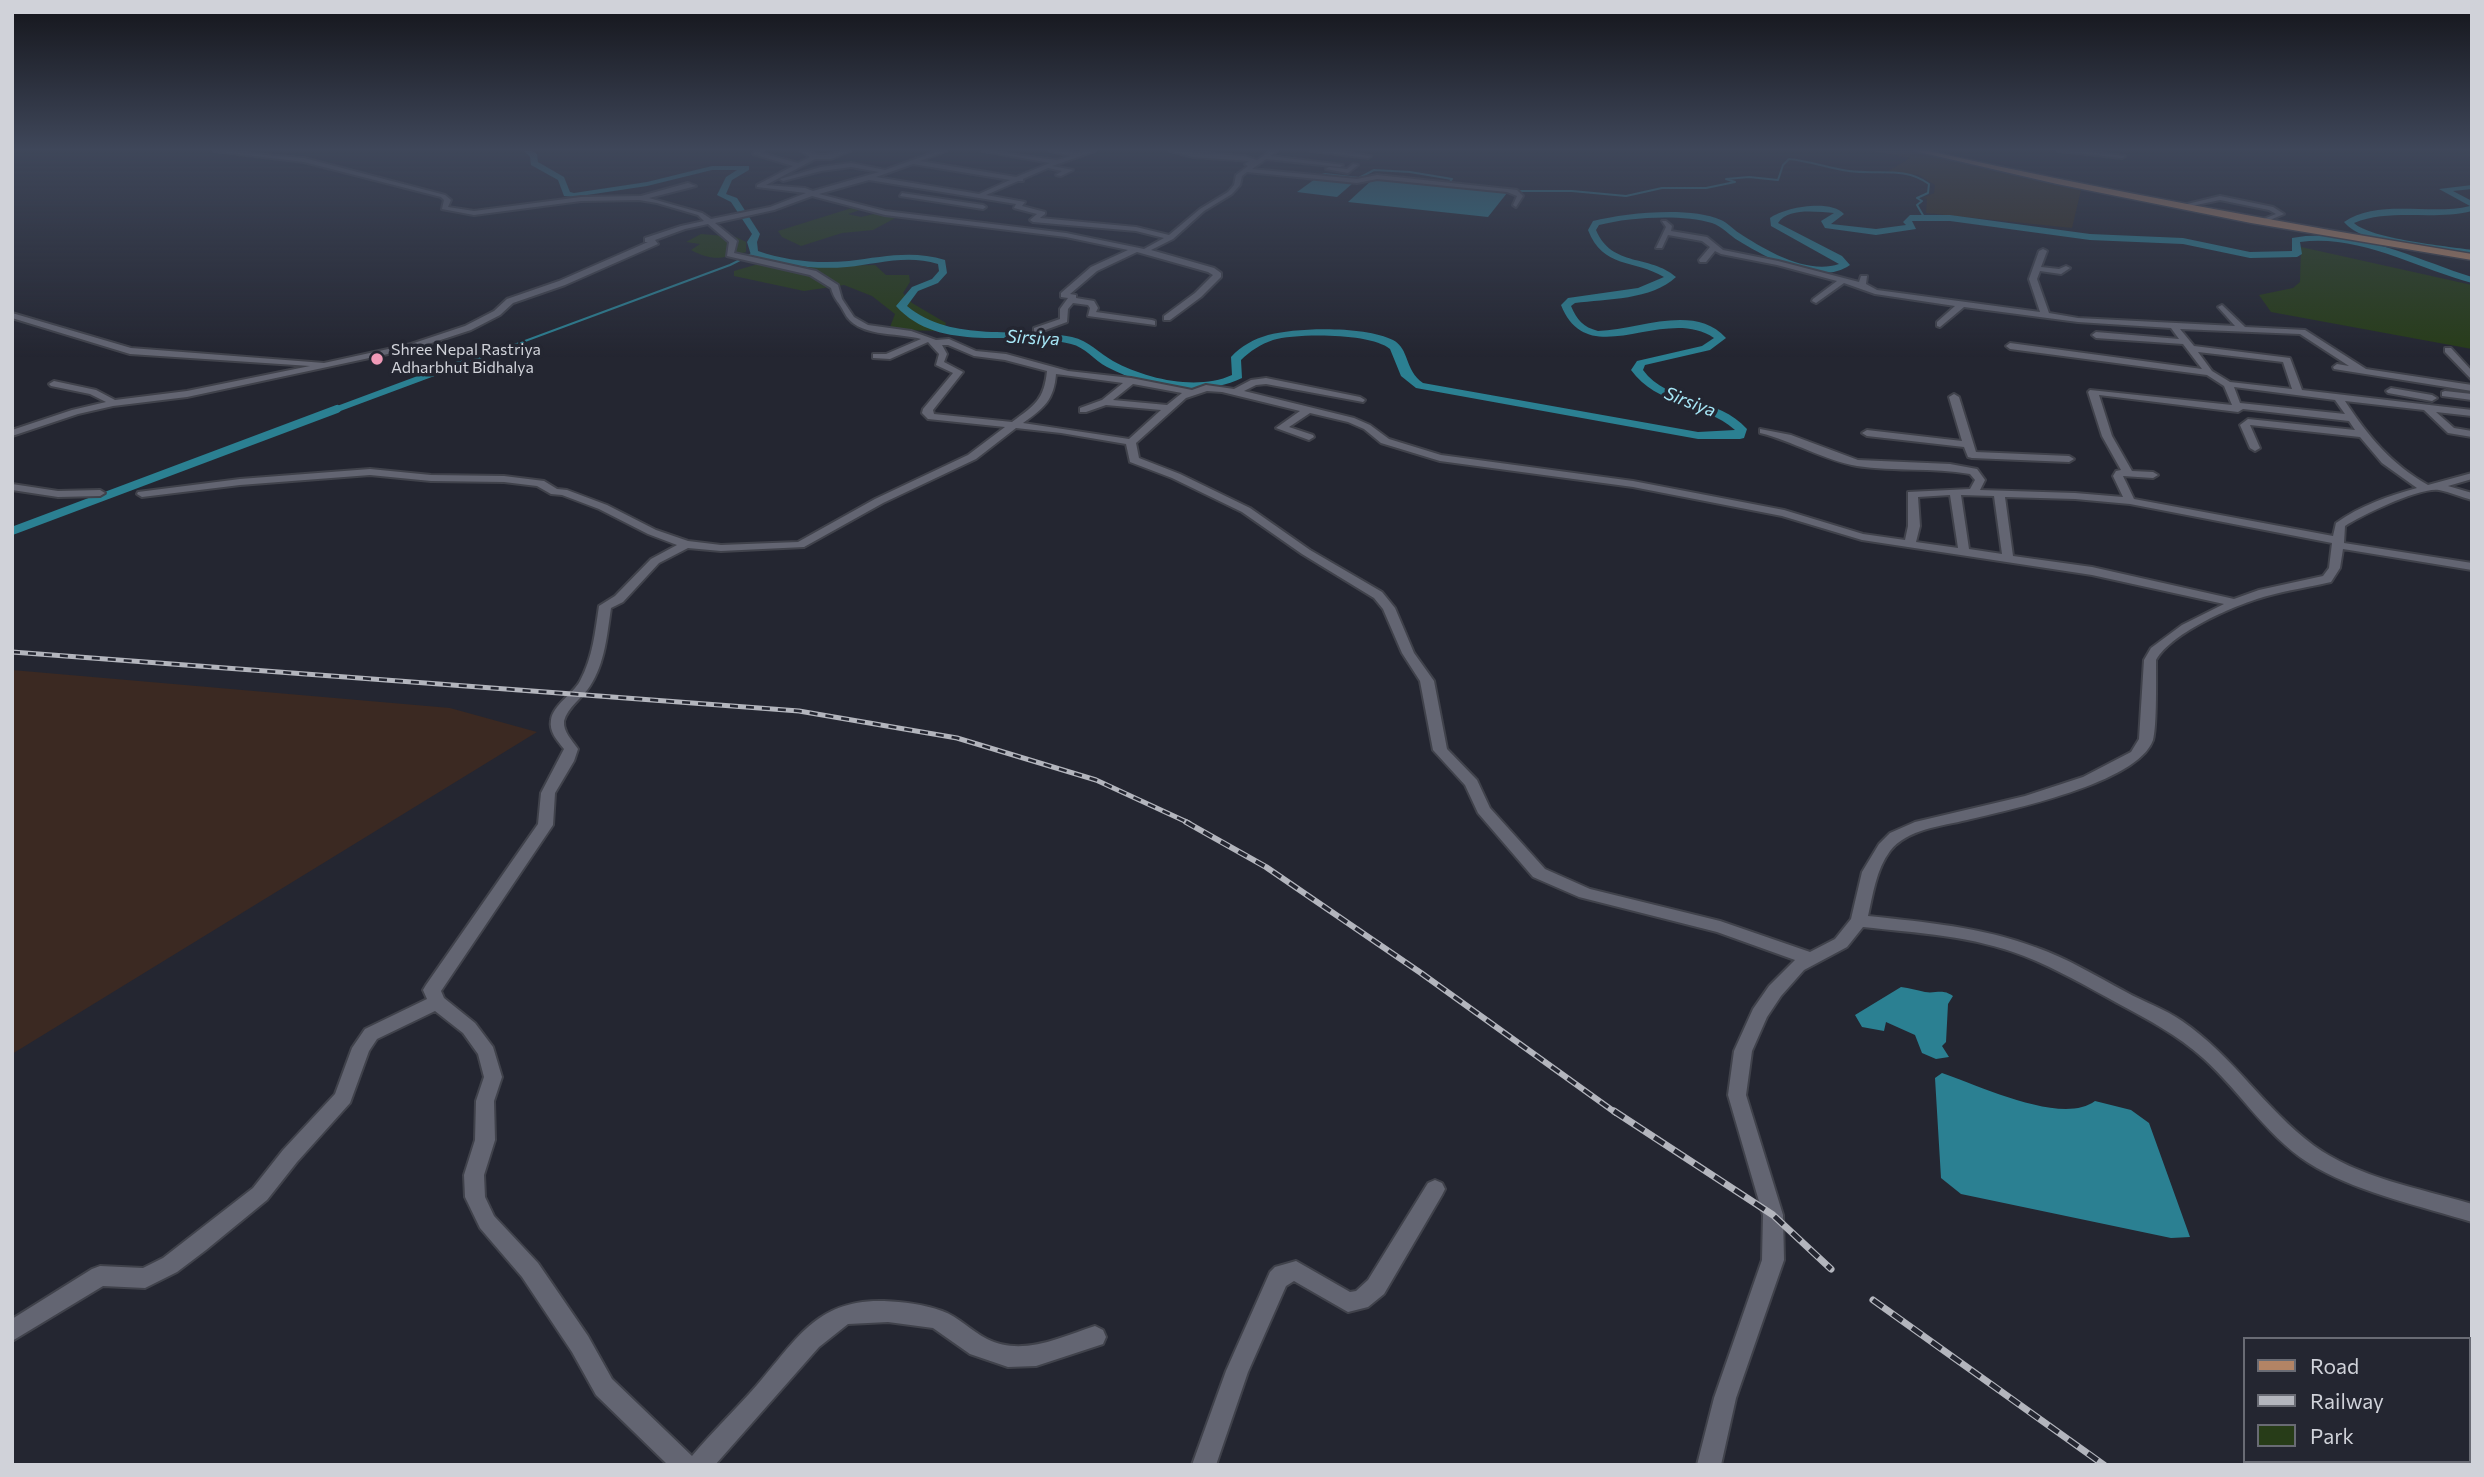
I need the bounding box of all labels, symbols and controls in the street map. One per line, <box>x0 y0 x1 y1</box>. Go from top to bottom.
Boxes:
water label: Sirsiya <box>1006 326 1060 350</box>
place label: Shree Nepal Rastriya Adharbhut Bidhalya <box>391 340 541 378</box>
marker: Shree Nepal Rastriya Adharbhut Bidhalya <box>369 351 385 367</box>
water label: Sirsiya <box>1661 382 1719 422</box>
legend <box>2242 1337 2470 1463</box>
text: Road <box>2310 1353 2359 1378</box>
text: Railway <box>2310 1388 2384 1413</box>
text: Park <box>2310 1423 2354 1448</box>

